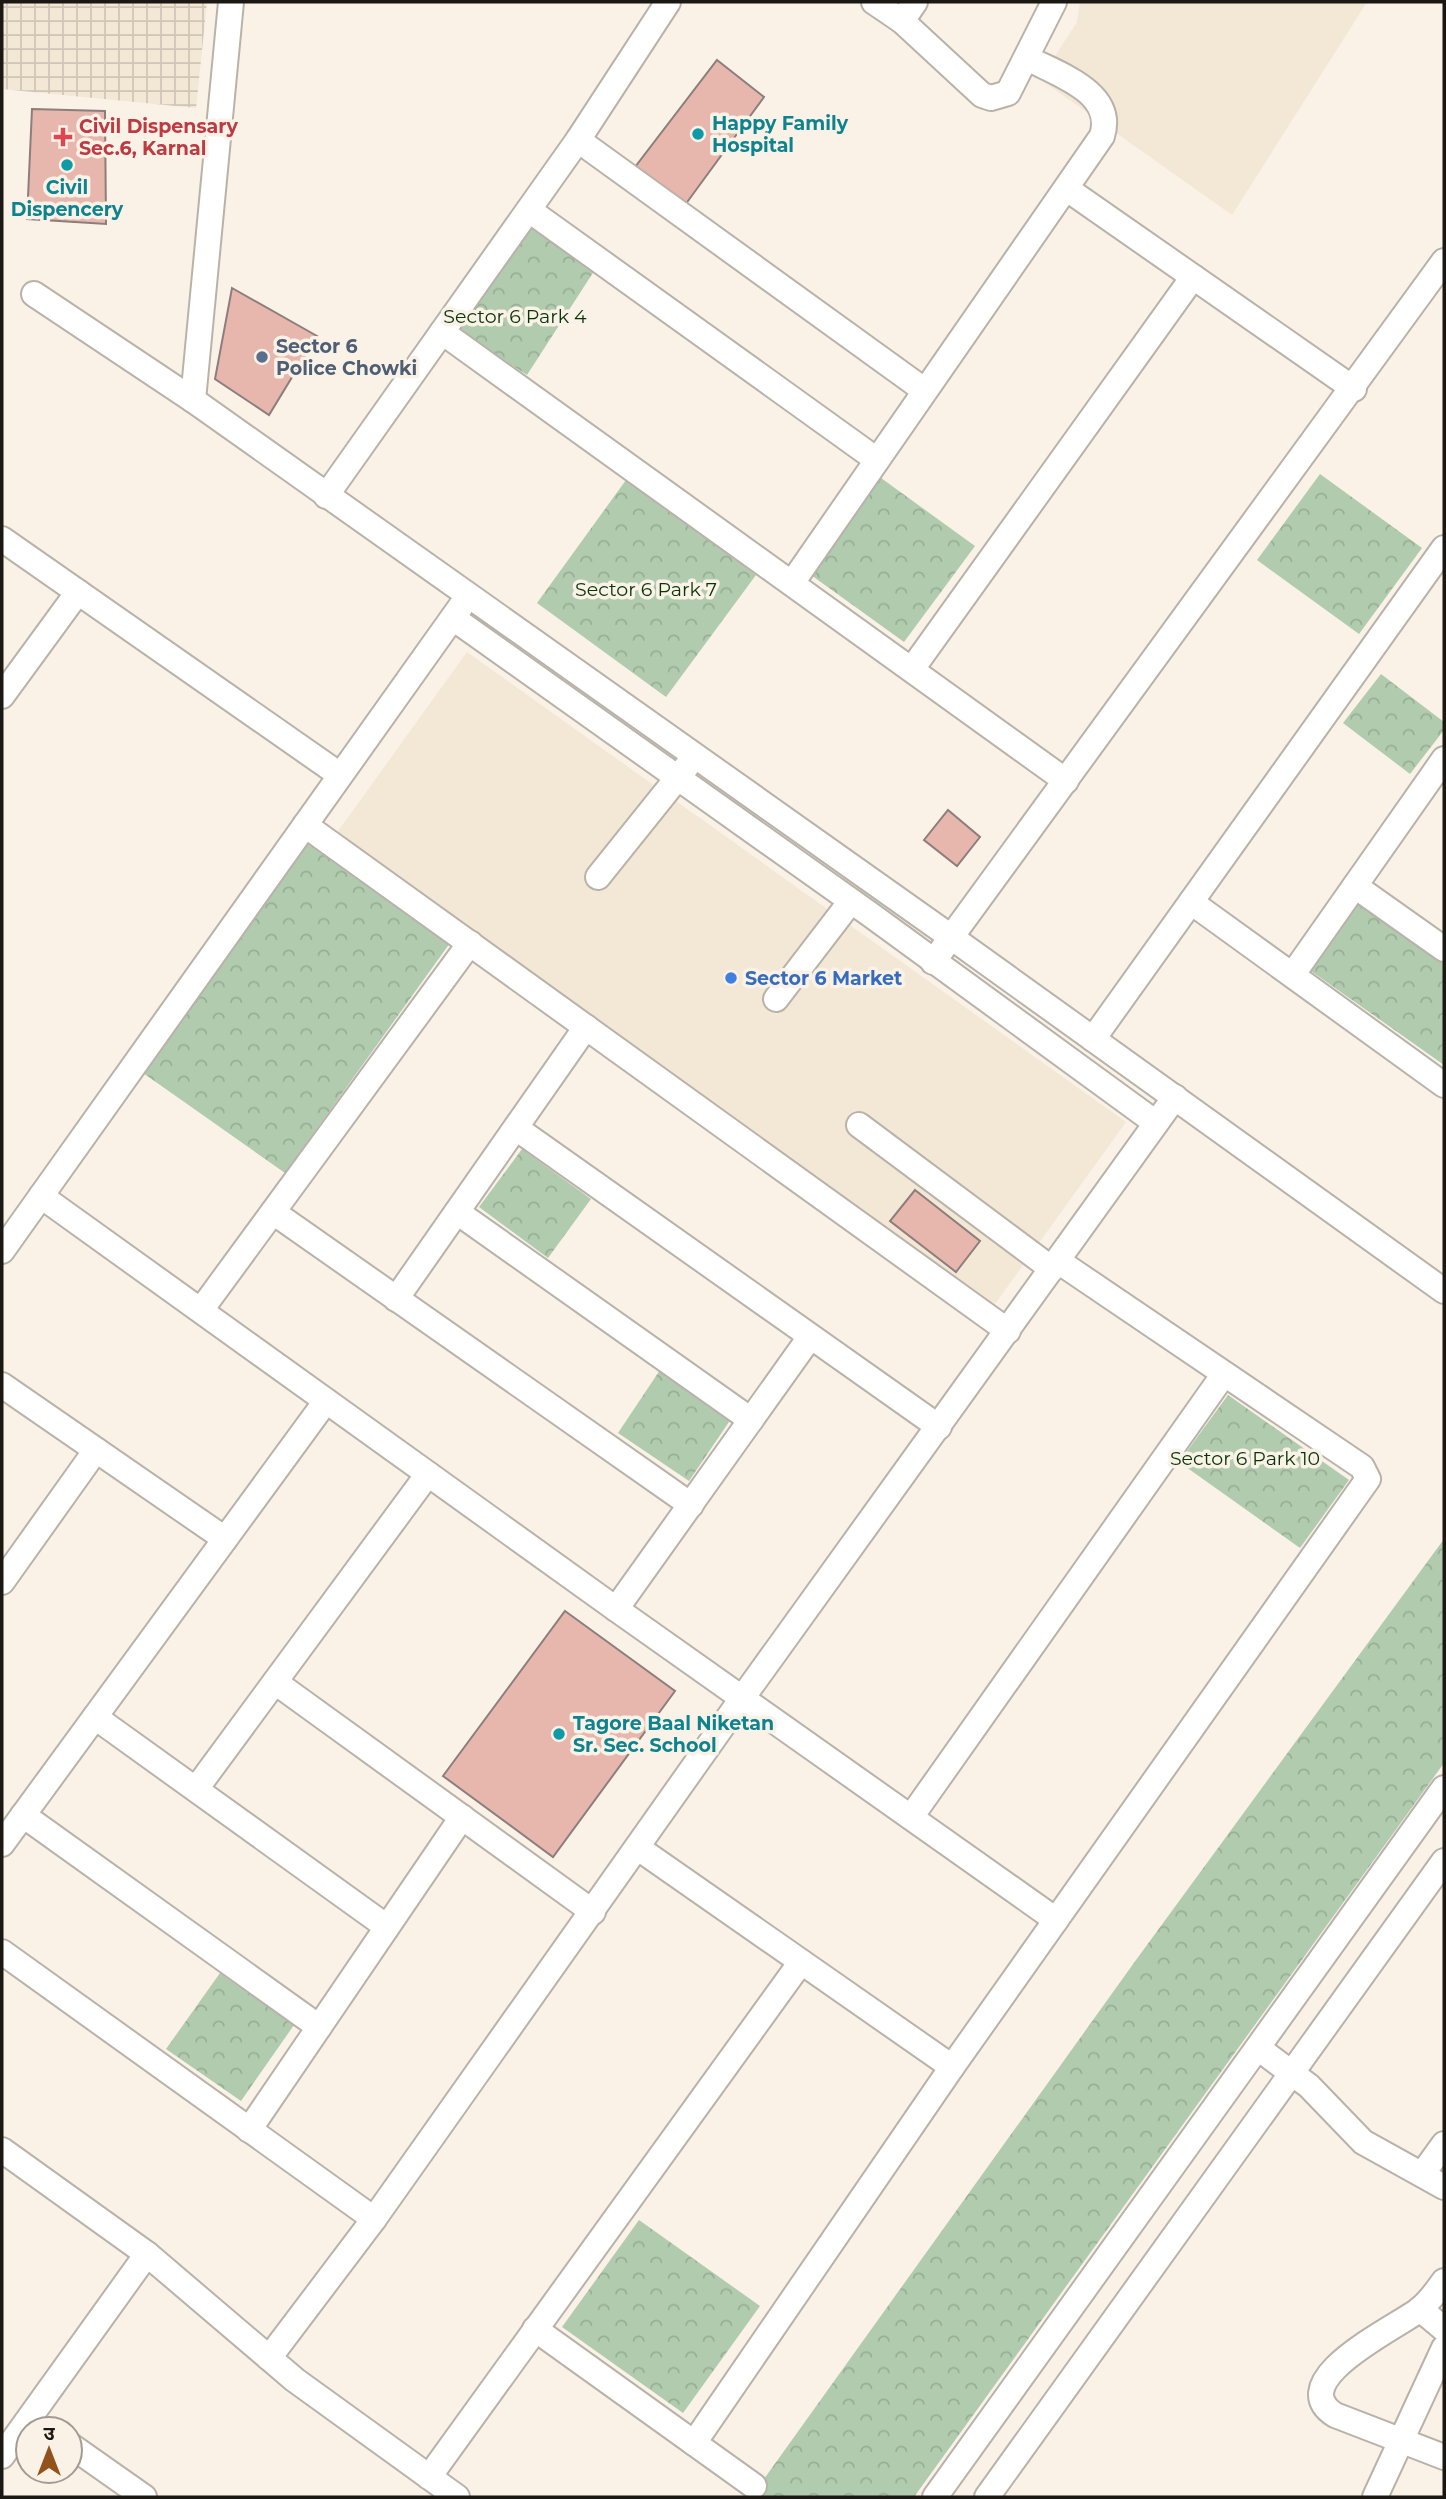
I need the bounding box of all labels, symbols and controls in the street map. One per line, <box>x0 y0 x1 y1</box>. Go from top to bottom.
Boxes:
place label: Happy Family Hospital <box>712 112 849 157</box>
place label: Civil Dispensary Sec.6, Karnal <box>79 115 238 160</box>
marker: Happy Family Hospital <box>690 126 706 142</box>
marker: Civil Dispensary Sec.6, Karnal <box>53 127 73 147</box>
marker: Civil Dispencery <box>59 157 75 173</box>
place label: Civil Dispencery <box>11 176 124 221</box>
park label: Sector 6 Park 4 <box>443 305 587 328</box>
place label: Sector 6 Police Chowki <box>276 335 417 380</box>
marker: Sector 6 Police Chowki <box>254 349 270 365</box>
park label: Sector 6 Park 7 <box>575 578 717 601</box>
place label: Sector 6 Market <box>745 967 902 990</box>
marker: Sector 6 Market <box>723 970 739 986</box>
park label: Sector 6 Park 10 <box>1170 1447 1320 1470</box>
place label: Tagore Baal Niketan Sr. Sec. School <box>573 1712 774 1757</box>
marker: Tagore Baal Niketan Sr. Sec. School <box>551 1726 567 1742</box>
north arrow <box>14 2415 84 2485</box>
text: उ <box>43 2422 55 2445</box>

